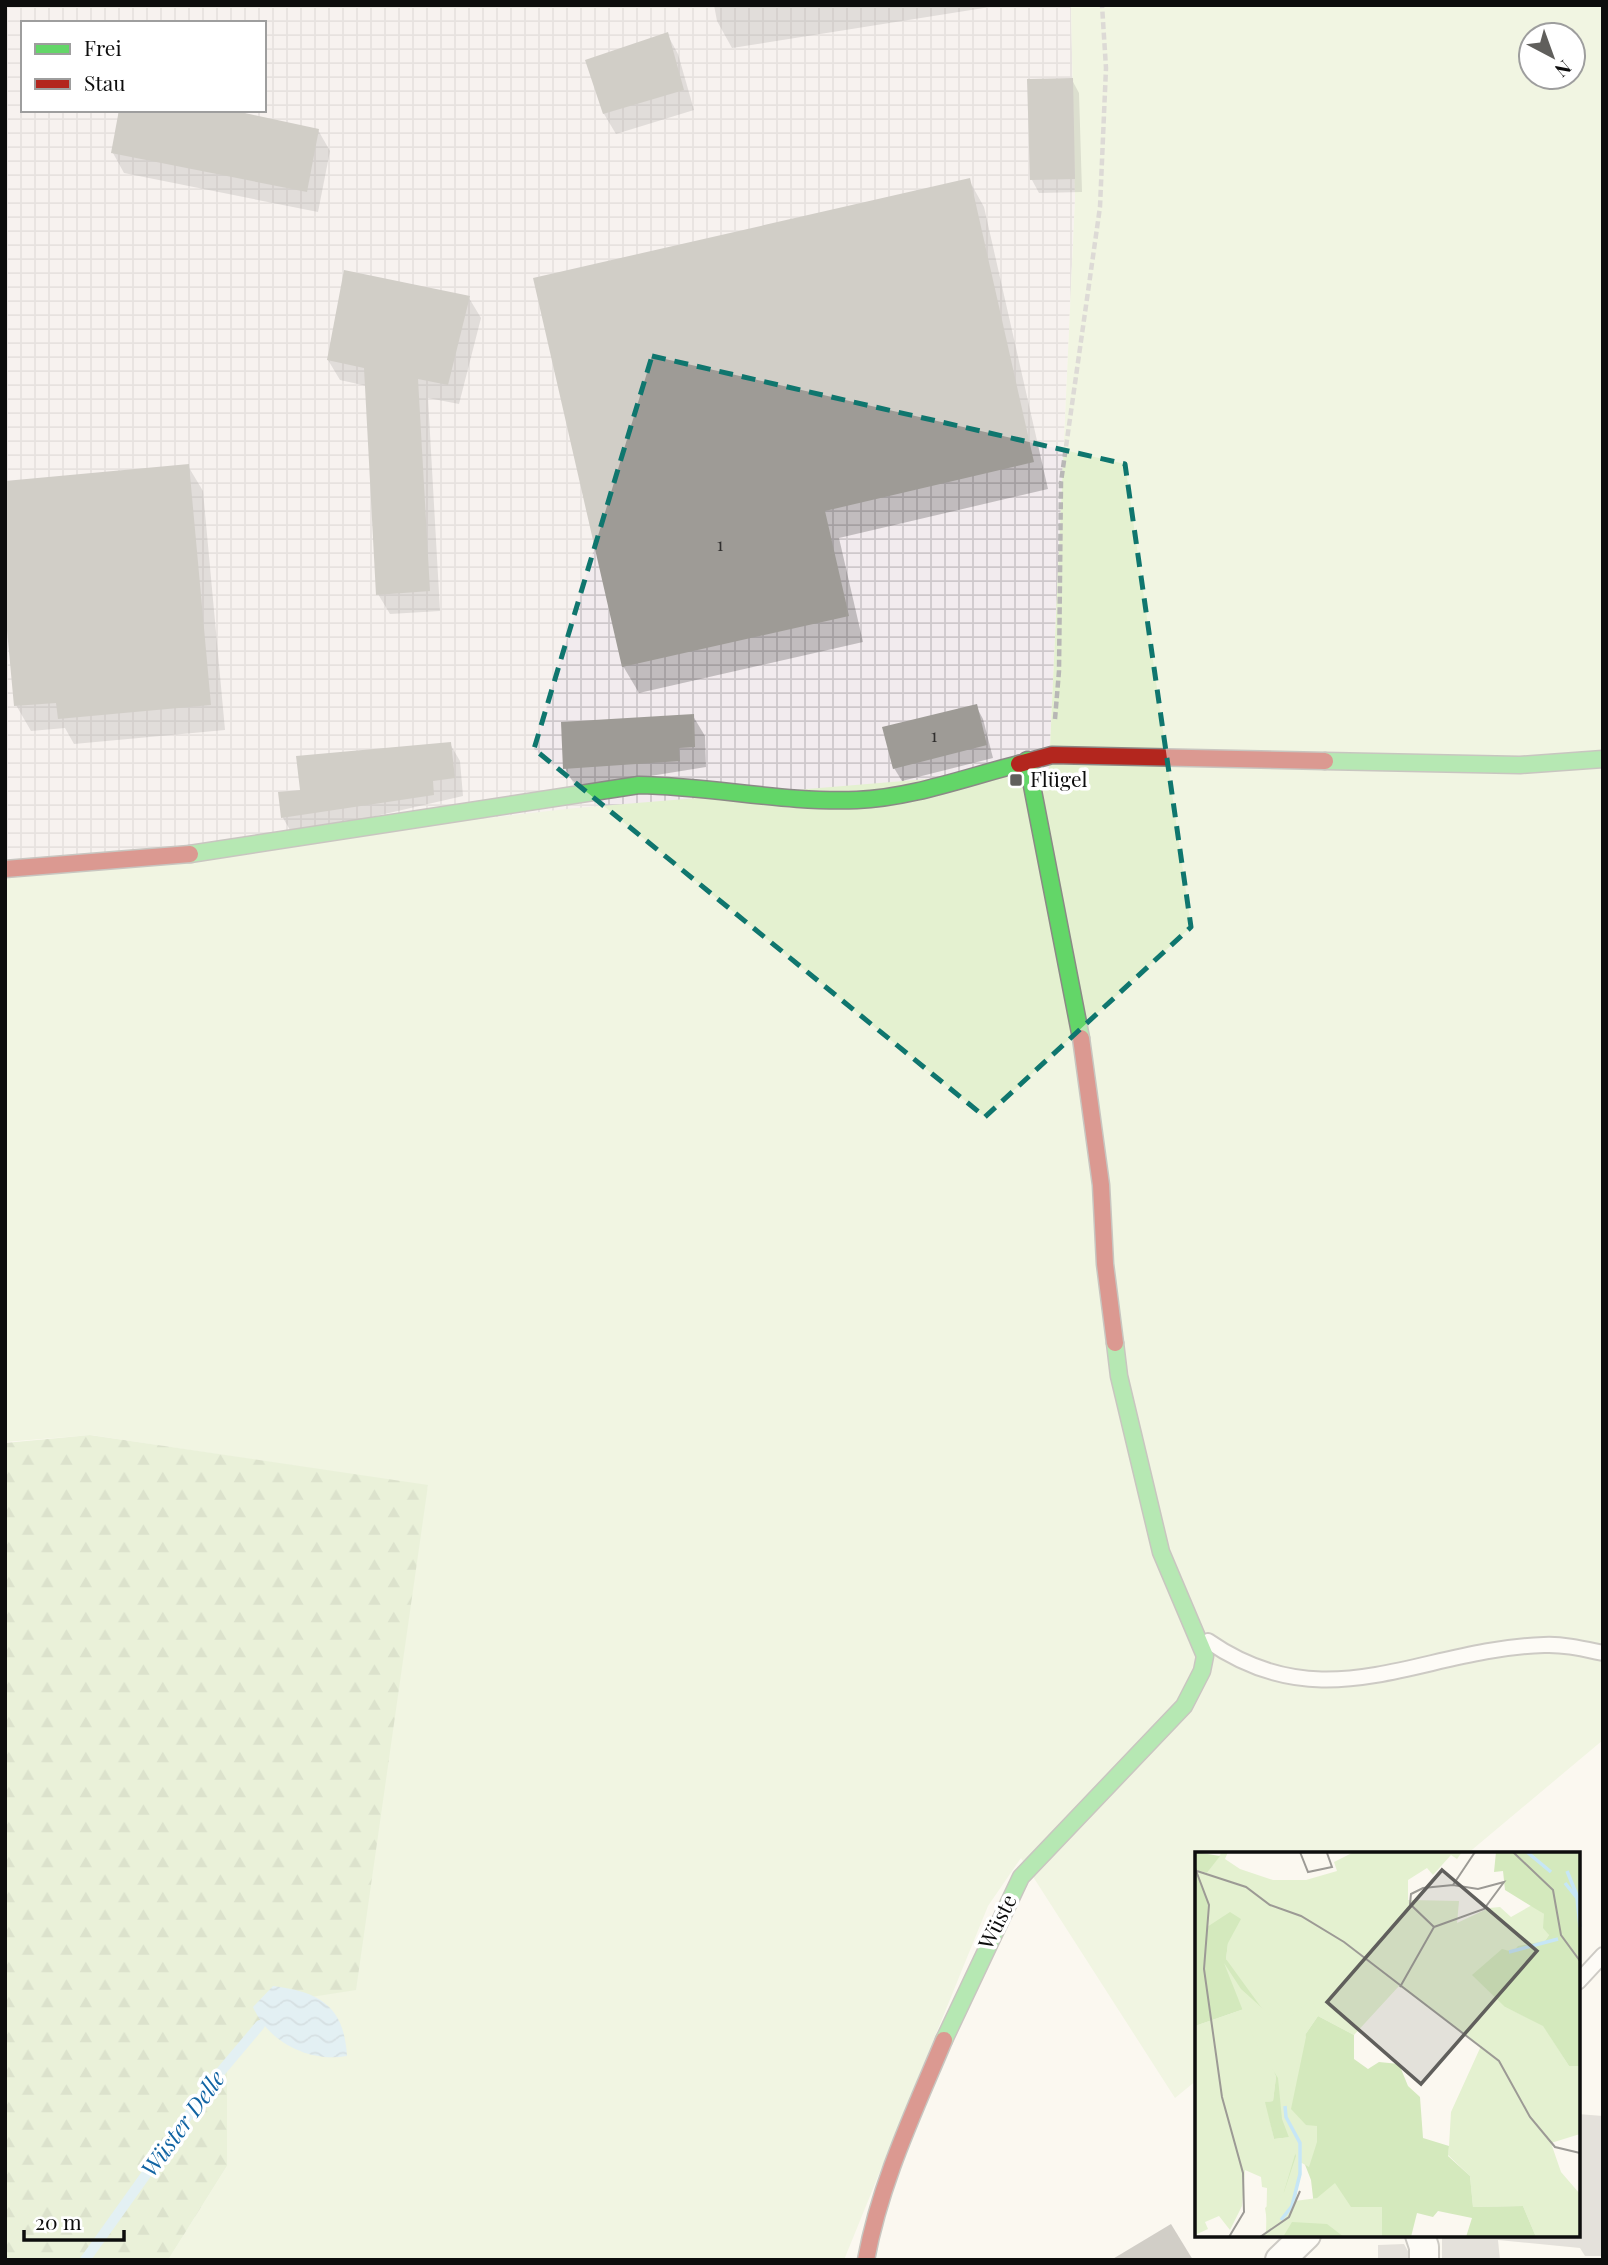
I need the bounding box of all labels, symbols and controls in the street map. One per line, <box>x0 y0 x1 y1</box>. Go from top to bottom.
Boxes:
legend <box>21 21 266 112</box>
north arrow <box>1517 21 1587 91</box>
text: Frei <box>84 33 122 61</box>
text: N <box>1550 55 1578 84</box>
text: Stau <box>84 68 125 96</box>
house number: 1 <box>717 532 724 556</box>
house number: 1 <box>931 723 938 747</box>
place label: Flügel <box>1030 764 1088 792</box>
marker: Flügel <box>1008 772 1024 788</box>
inset map <box>1195 1852 1580 2237</box>
street label: Wüste <box>970 1889 1022 1954</box>
water label: Wüster Delle <box>133 2064 231 2183</box>
scale bar <box>24 2198 124 2242</box>
text: 20 m <box>35 2207 82 2235</box>

